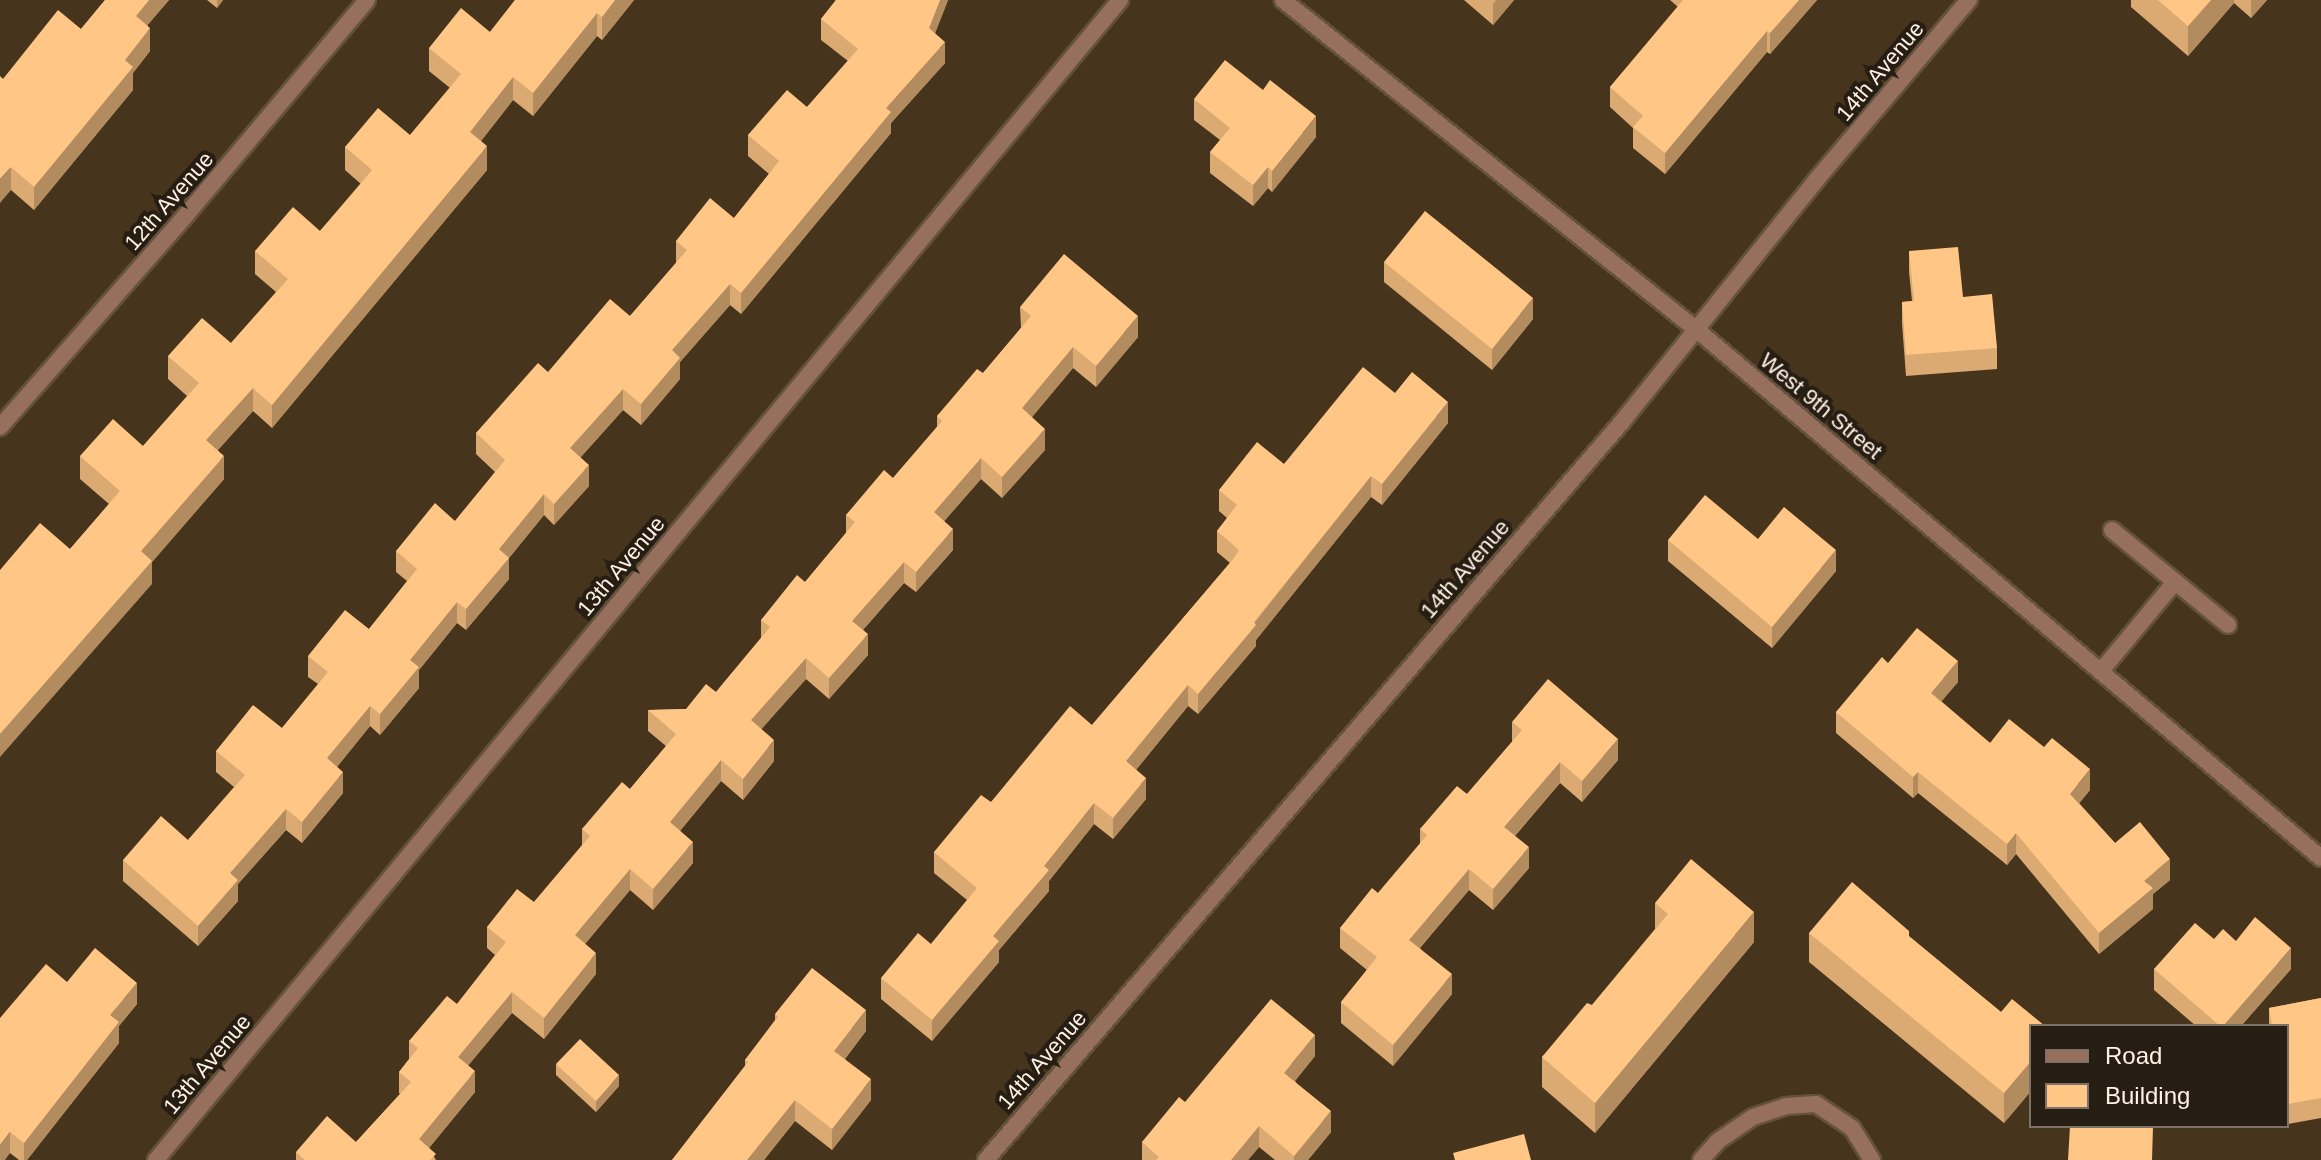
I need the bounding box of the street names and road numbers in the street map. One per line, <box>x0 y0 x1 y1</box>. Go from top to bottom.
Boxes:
street label: 14th Avenue <box>1830 15 1930 127</box>
street label: 12th Avenue <box>119 146 219 256</box>
street label: West 9th Street <box>1755 347 1887 465</box>
street label: 13th Avenue <box>571 510 671 622</box>
street label: 14th Avenue <box>1415 514 1515 624</box>
street label: 14th Avenue <box>992 1005 1092 1115</box>
street label: 13th Avenue <box>157 1008 257 1120</box>

